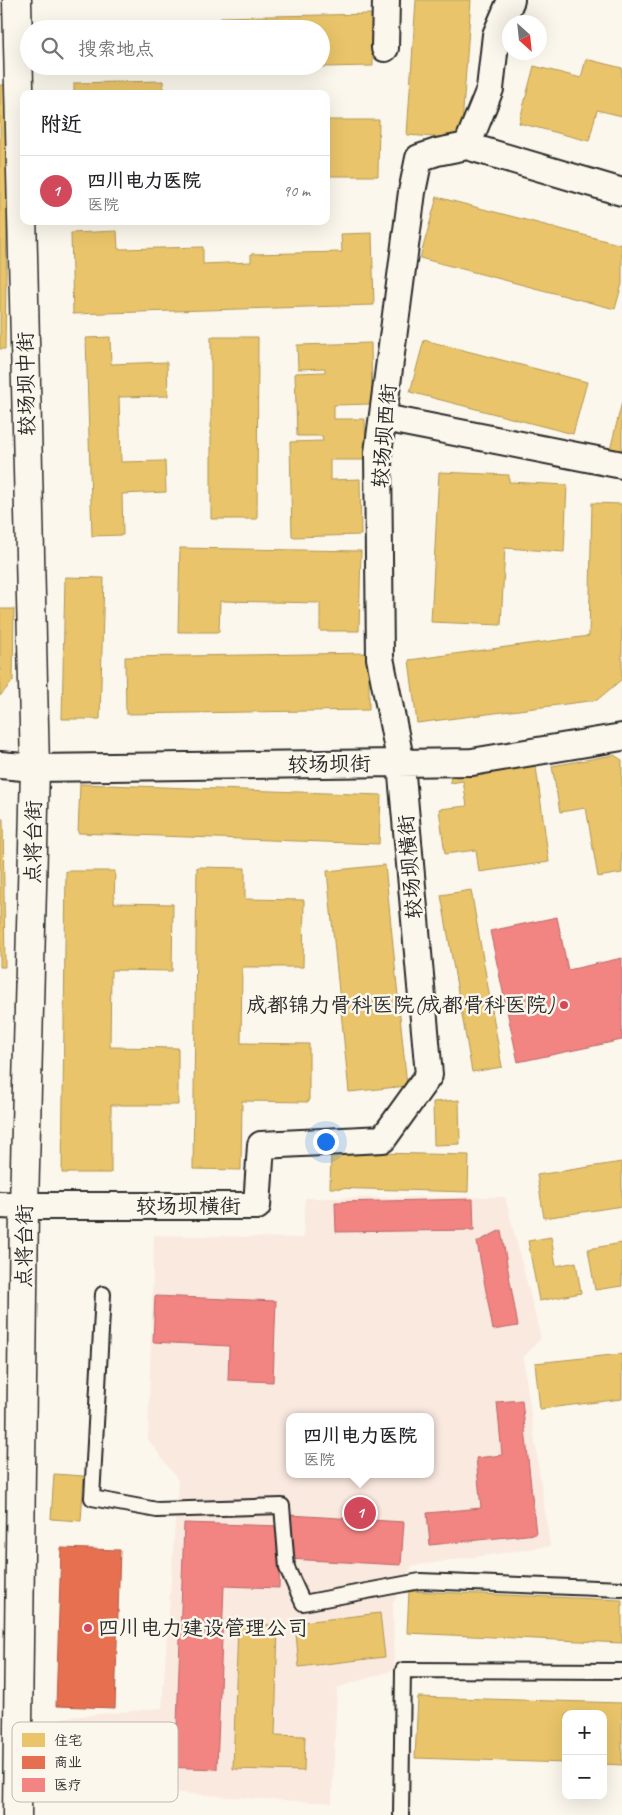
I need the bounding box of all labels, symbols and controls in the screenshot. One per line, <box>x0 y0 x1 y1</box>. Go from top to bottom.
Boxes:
north arrow <box>502 15 547 60</box>
search box <box>20 20 330 75</box>
icon: search <box>38 34 66 62</box>
text: 搜索地点 <box>78 37 154 61</box>
text: 附近 <box>40 111 82 137</box>
text: 四川电力医院 <box>87 169 201 193</box>
text: 1 <box>52 181 60 201</box>
text: 90 m <box>283 181 310 201</box>
text: 医院 <box>87 195 119 215</box>
street label: 较场坝中街 <box>12 331 40 437</box>
street label: 较场坝西街 <box>366 383 402 489</box>
street label: 较场坝街 <box>287 750 371 778</box>
street label: 点将台街 <box>19 800 47 884</box>
street label: 较场坝横街 <box>392 814 428 920</box>
place label: 成都锦力骨科医院(成都骨科医院) <box>246 992 555 1018</box>
marker: 成都锦力骨科医院(成都骨科医院) <box>558 999 570 1011</box>
your location <box>313 1129 339 1155</box>
street label: 较场坝横街 <box>136 1193 241 1219</box>
street label: 点将台街 <box>10 1204 38 1288</box>
popup <box>286 1413 434 1478</box>
text: 四川电力医院 <box>303 1424 417 1448</box>
text: 医院 <box>303 1450 335 1470</box>
pin: 1 <box>344 1494 376 1532</box>
place label: 四川电力建设管理公司 <box>98 1615 308 1641</box>
marker: 四川电力建设管理公司 <box>82 1622 94 1634</box>
map controls <box>562 1710 607 1800</box>
button: + <box>562 1710 607 1755</box>
legend <box>12 1722 178 1802</box>
text: 住宅 <box>54 1732 82 1749</box>
text: 商业 <box>54 1754 82 1771</box>
button: − <box>562 1755 607 1800</box>
text: 医疗 <box>54 1777 82 1794</box>

